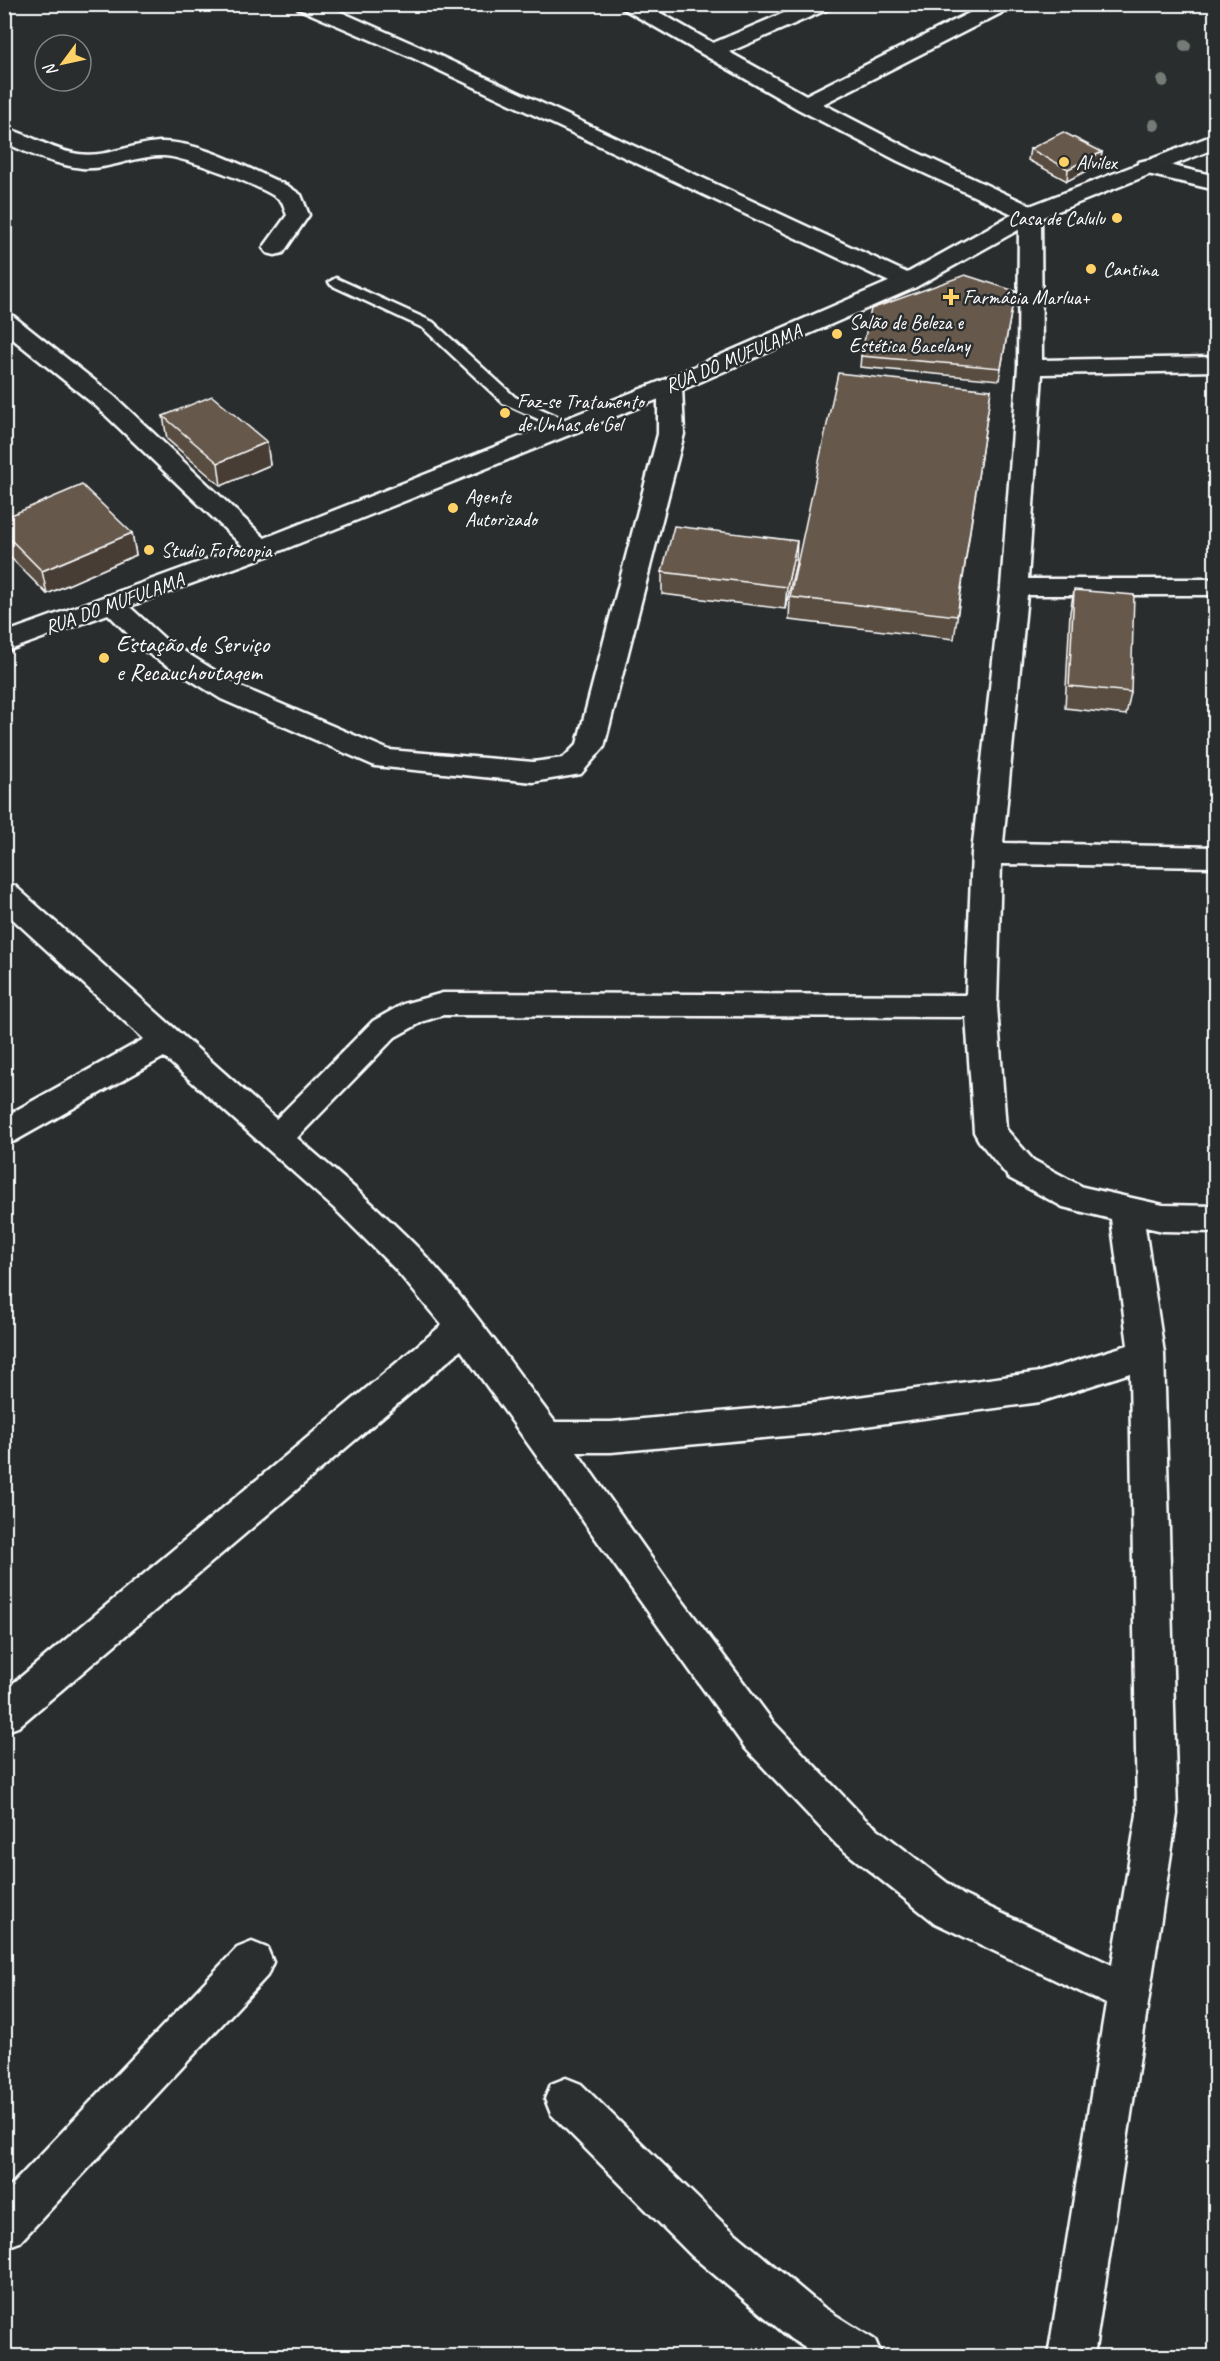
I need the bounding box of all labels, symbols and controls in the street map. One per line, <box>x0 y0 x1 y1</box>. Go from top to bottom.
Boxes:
north arrow <box>33 33 93 93</box>
text: N <box>38 58 62 80</box>
place label: Alvilex <box>1076 150 1119 175</box>
marker: Alvilex <box>1057 155 1071 169</box>
place label: Casa de Calulu <box>1008 206 1107 231</box>
marker: Casa de Calulu <box>1110 211 1124 225</box>
place label: Cantina <box>1103 257 1160 282</box>
marker: Cantina <box>1084 262 1098 276</box>
place label: Farmácia Marlua+ <box>963 285 1091 310</box>
marker: Farmácia Marlua+ <box>944 290 958 304</box>
place label: Salão de Beleza e Estética Bacelany <box>849 310 972 358</box>
street label: RUA DO MUFULAMA <box>661 318 806 399</box>
marker: Salão de Beleza e Estética Bacelany <box>830 327 844 341</box>
place label: Faz-se Tratamento de Unhas de Gel <box>517 389 646 437</box>
marker: Faz-se Tratamento de Unhas de Gel <box>498 406 512 420</box>
place label: Agente Autorizado <box>465 484 539 532</box>
marker: Agente Autorizado <box>446 501 460 515</box>
place label: Studio Fotocopia <box>161 538 274 563</box>
marker: Studio Fotocopia <box>142 543 156 557</box>
street label: RUA DO MUFULAMA <box>41 566 188 640</box>
place label: Estação de Serviço e Recauchoutagem <box>116 629 271 687</box>
marker: Estação de Serviço e Recauchoutagem <box>97 651 111 665</box>

